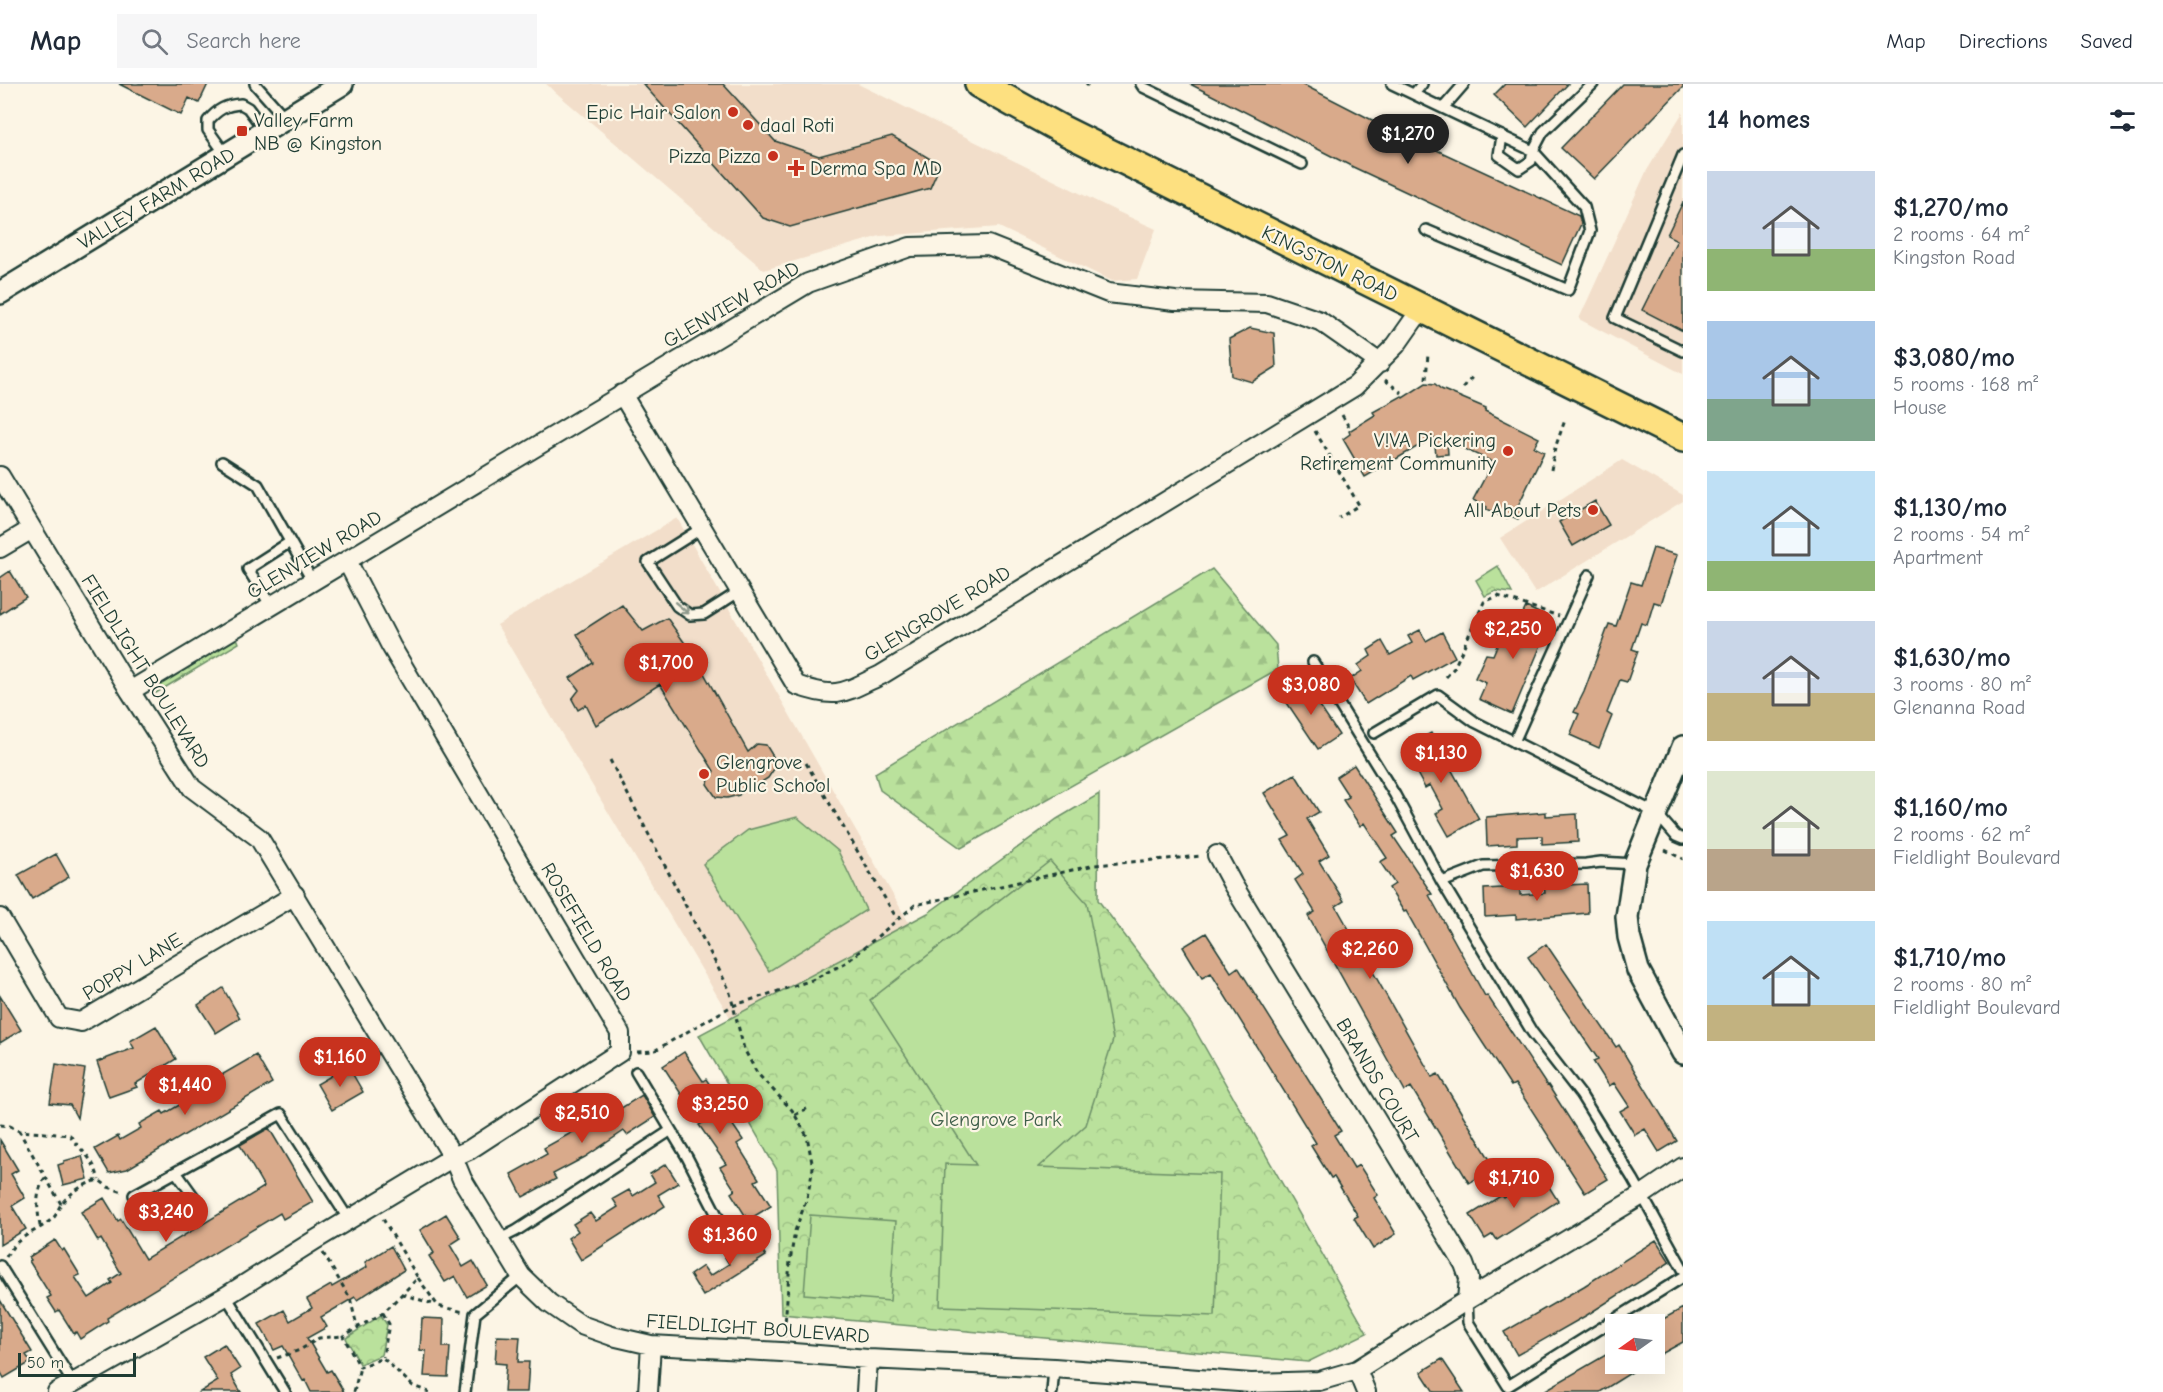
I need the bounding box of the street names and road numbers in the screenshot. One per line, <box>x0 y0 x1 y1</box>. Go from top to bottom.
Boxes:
street label: VALLEY FARM ROAD <box>74 142 239 254</box>
street label: KINGSTON ROAD <box>1258 221 1402 306</box>
street label: GLENVIEW ROAD <box>659 256 803 353</box>
street label: GLENVIEW ROAD <box>243 505 386 604</box>
street label: GLENGROVE ROAD <box>860 561 1015 666</box>
street label: FIELDLIGHT BOULEVARD <box>76 570 215 772</box>
street label: ROSEFIELD ROAD <box>536 859 637 1006</box>
street label: POPPY LANE <box>78 928 186 1005</box>
street label: BRANDS COURT <box>1331 1014 1424 1147</box>
street label: FIELDLIGHT BOULEVARD <box>645 1309 870 1348</box>

